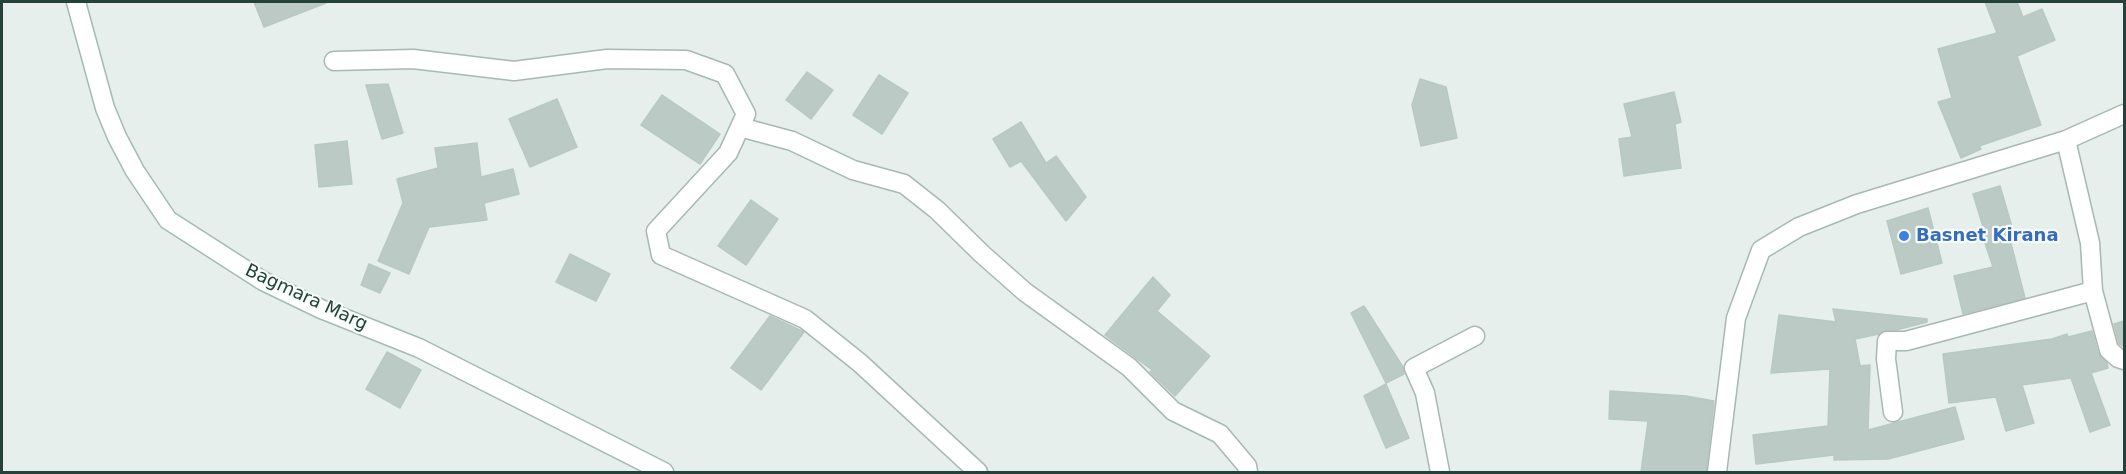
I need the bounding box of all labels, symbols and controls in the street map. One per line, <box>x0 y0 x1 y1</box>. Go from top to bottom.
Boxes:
place label: Basnet Kirana <box>1916 225 2059 247</box>
marker: Basnet Kirana <box>1897 229 1911 243</box>
street label: Bagmara Marg <box>241 260 371 336</box>

